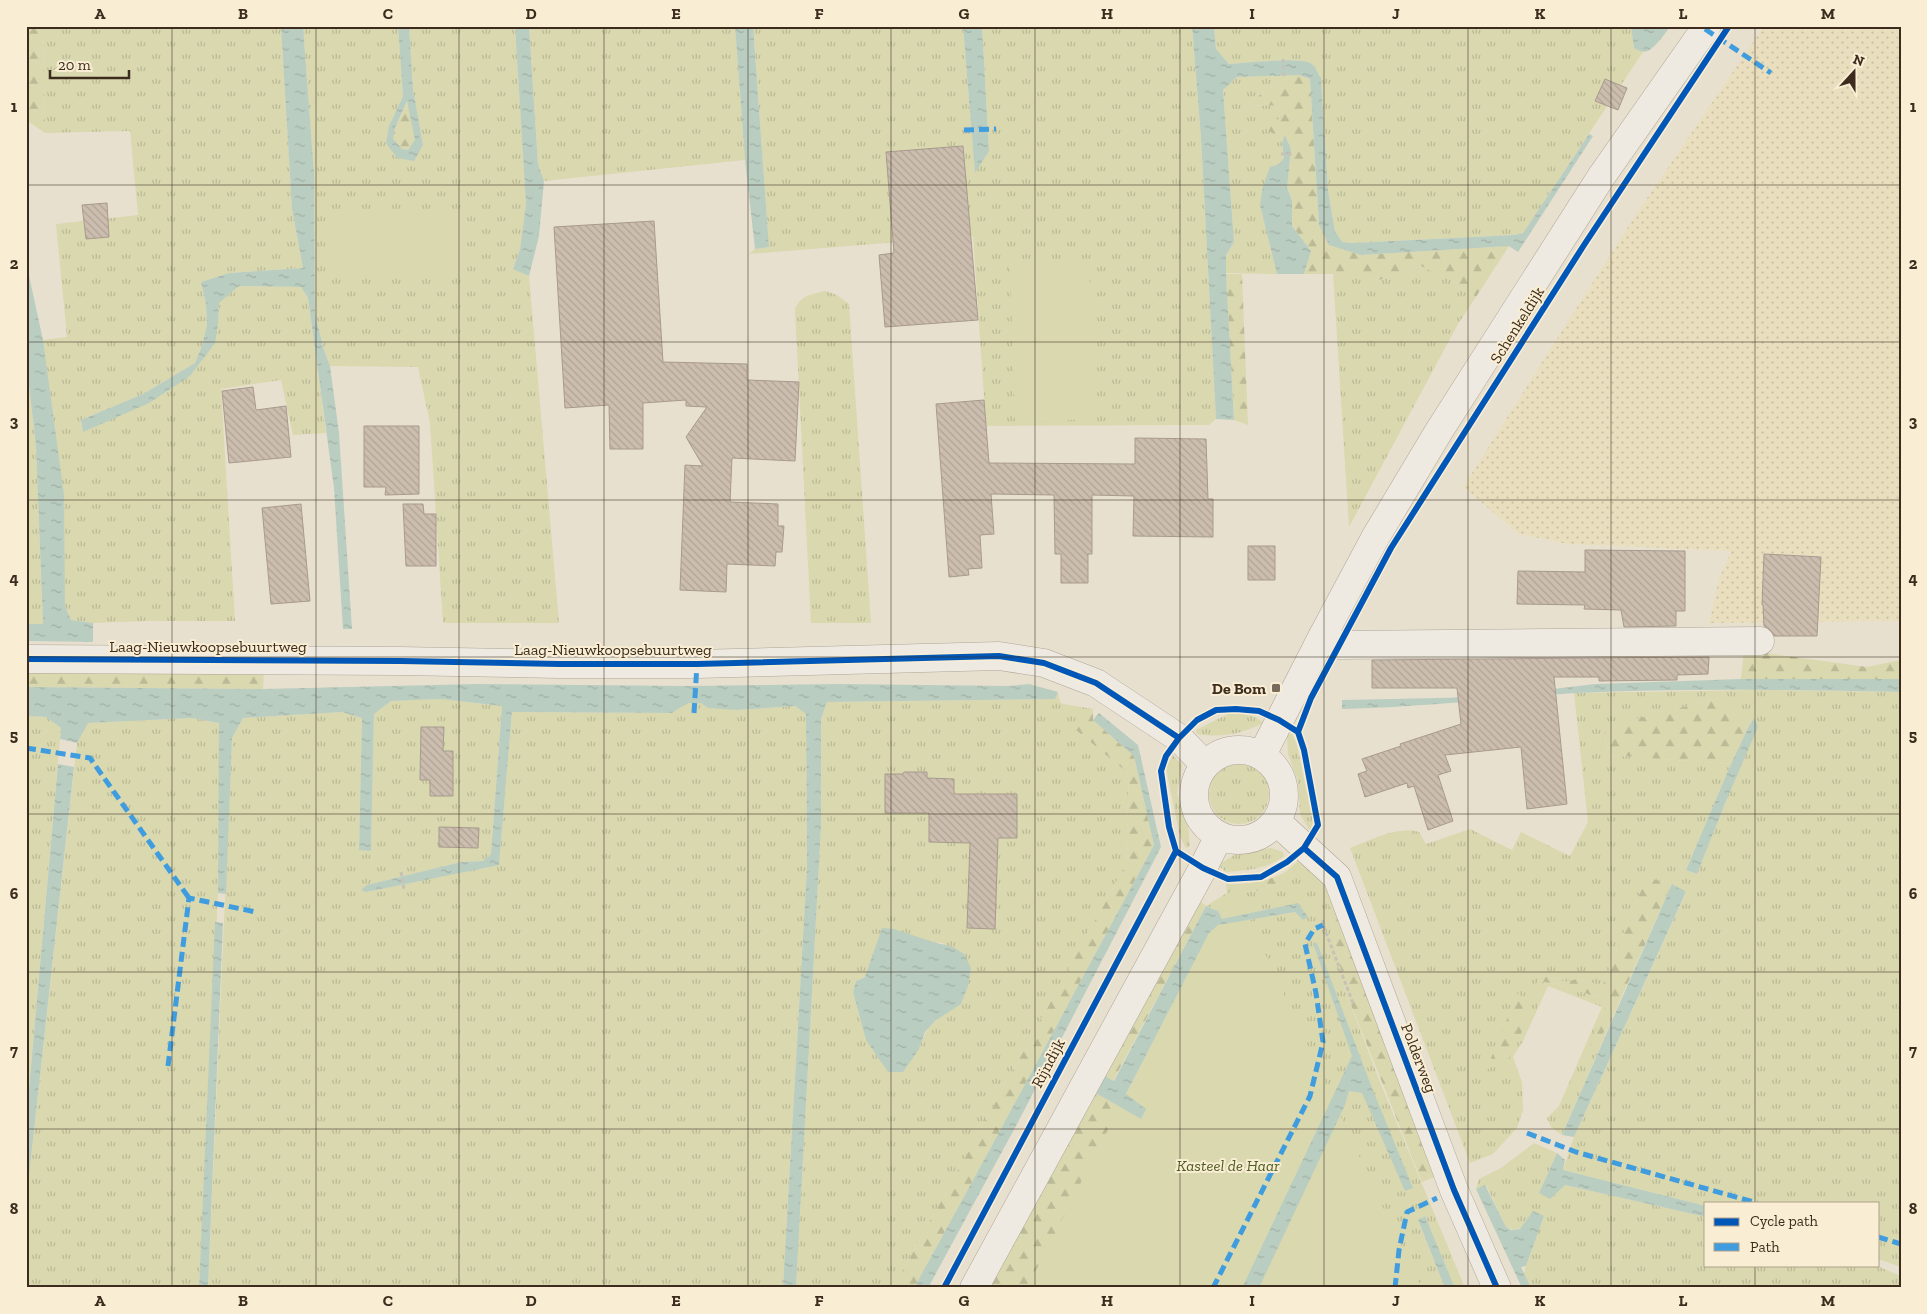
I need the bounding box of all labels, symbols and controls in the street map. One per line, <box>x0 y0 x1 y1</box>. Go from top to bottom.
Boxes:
text: A <box>95 4 106 23</box>
text: B <box>238 4 248 23</box>
text: C <box>383 4 393 23</box>
text: D <box>525 4 537 23</box>
text: E <box>671 4 681 23</box>
text: F <box>814 4 824 23</box>
text: G <box>959 4 970 23</box>
text: H <box>1101 4 1113 23</box>
text: I <box>1249 4 1255 23</box>
text: J <box>1392 4 1400 23</box>
text: K <box>1535 4 1546 23</box>
text: L <box>1679 4 1688 23</box>
text: M <box>1821 4 1835 23</box>
scale bar <box>50 48 129 80</box>
north arrow <box>1830 48 1880 98</box>
text: N <box>1850 50 1867 70</box>
text: 20 m <box>58 56 91 74</box>
text: 1 <box>11 97 18 116</box>
text: 1 <box>1910 97 1917 116</box>
text: 2 <box>10 254 19 273</box>
text: 2 <box>1909 254 1918 273</box>
street label: Schenkeldijk <box>1486 282 1548 367</box>
text: 3 <box>10 412 19 431</box>
text: 3 <box>1909 412 1918 431</box>
text: 4 <box>9 569 19 588</box>
text: 4 <box>1908 569 1918 588</box>
street label: Laag-Nieuwkoopsebuurtweg <box>109 637 307 656</box>
street label: Laag-Nieuwkoopsebuurtweg <box>514 640 712 659</box>
place label: De Bom <box>1212 679 1266 698</box>
marker: De Bom <box>1270 682 1282 694</box>
text: 5 <box>10 726 18 745</box>
text: 5 <box>1909 726 1917 745</box>
text: 6 <box>10 884 19 903</box>
text: 6 <box>1909 884 1918 903</box>
street label: Polderweg <box>1397 1021 1441 1096</box>
street label: Rijndijk <box>1027 1034 1069 1091</box>
text: 7 <box>10 1041 18 1060</box>
text: 7 <box>1909 1041 1917 1060</box>
park label: Kasteel de Haar <box>1177 1156 1280 1175</box>
text: 8 <box>10 1199 19 1218</box>
text: 8 <box>1909 1199 1918 1218</box>
legend <box>1704 1202 1880 1266</box>
text: Cycle path <box>1750 1212 1819 1230</box>
text: Path <box>1750 1238 1780 1256</box>
text: A <box>95 1291 106 1310</box>
text: B <box>238 1291 248 1310</box>
text: C <box>383 1291 393 1310</box>
text: D <box>525 1291 537 1310</box>
text: E <box>671 1291 681 1310</box>
text: F <box>814 1291 824 1310</box>
text: G <box>959 1291 970 1310</box>
text: H <box>1101 1291 1113 1310</box>
text: I <box>1249 1291 1255 1310</box>
text: J <box>1392 1291 1400 1310</box>
text: K <box>1535 1291 1546 1310</box>
text: L <box>1679 1291 1688 1310</box>
text: M <box>1821 1291 1835 1310</box>

